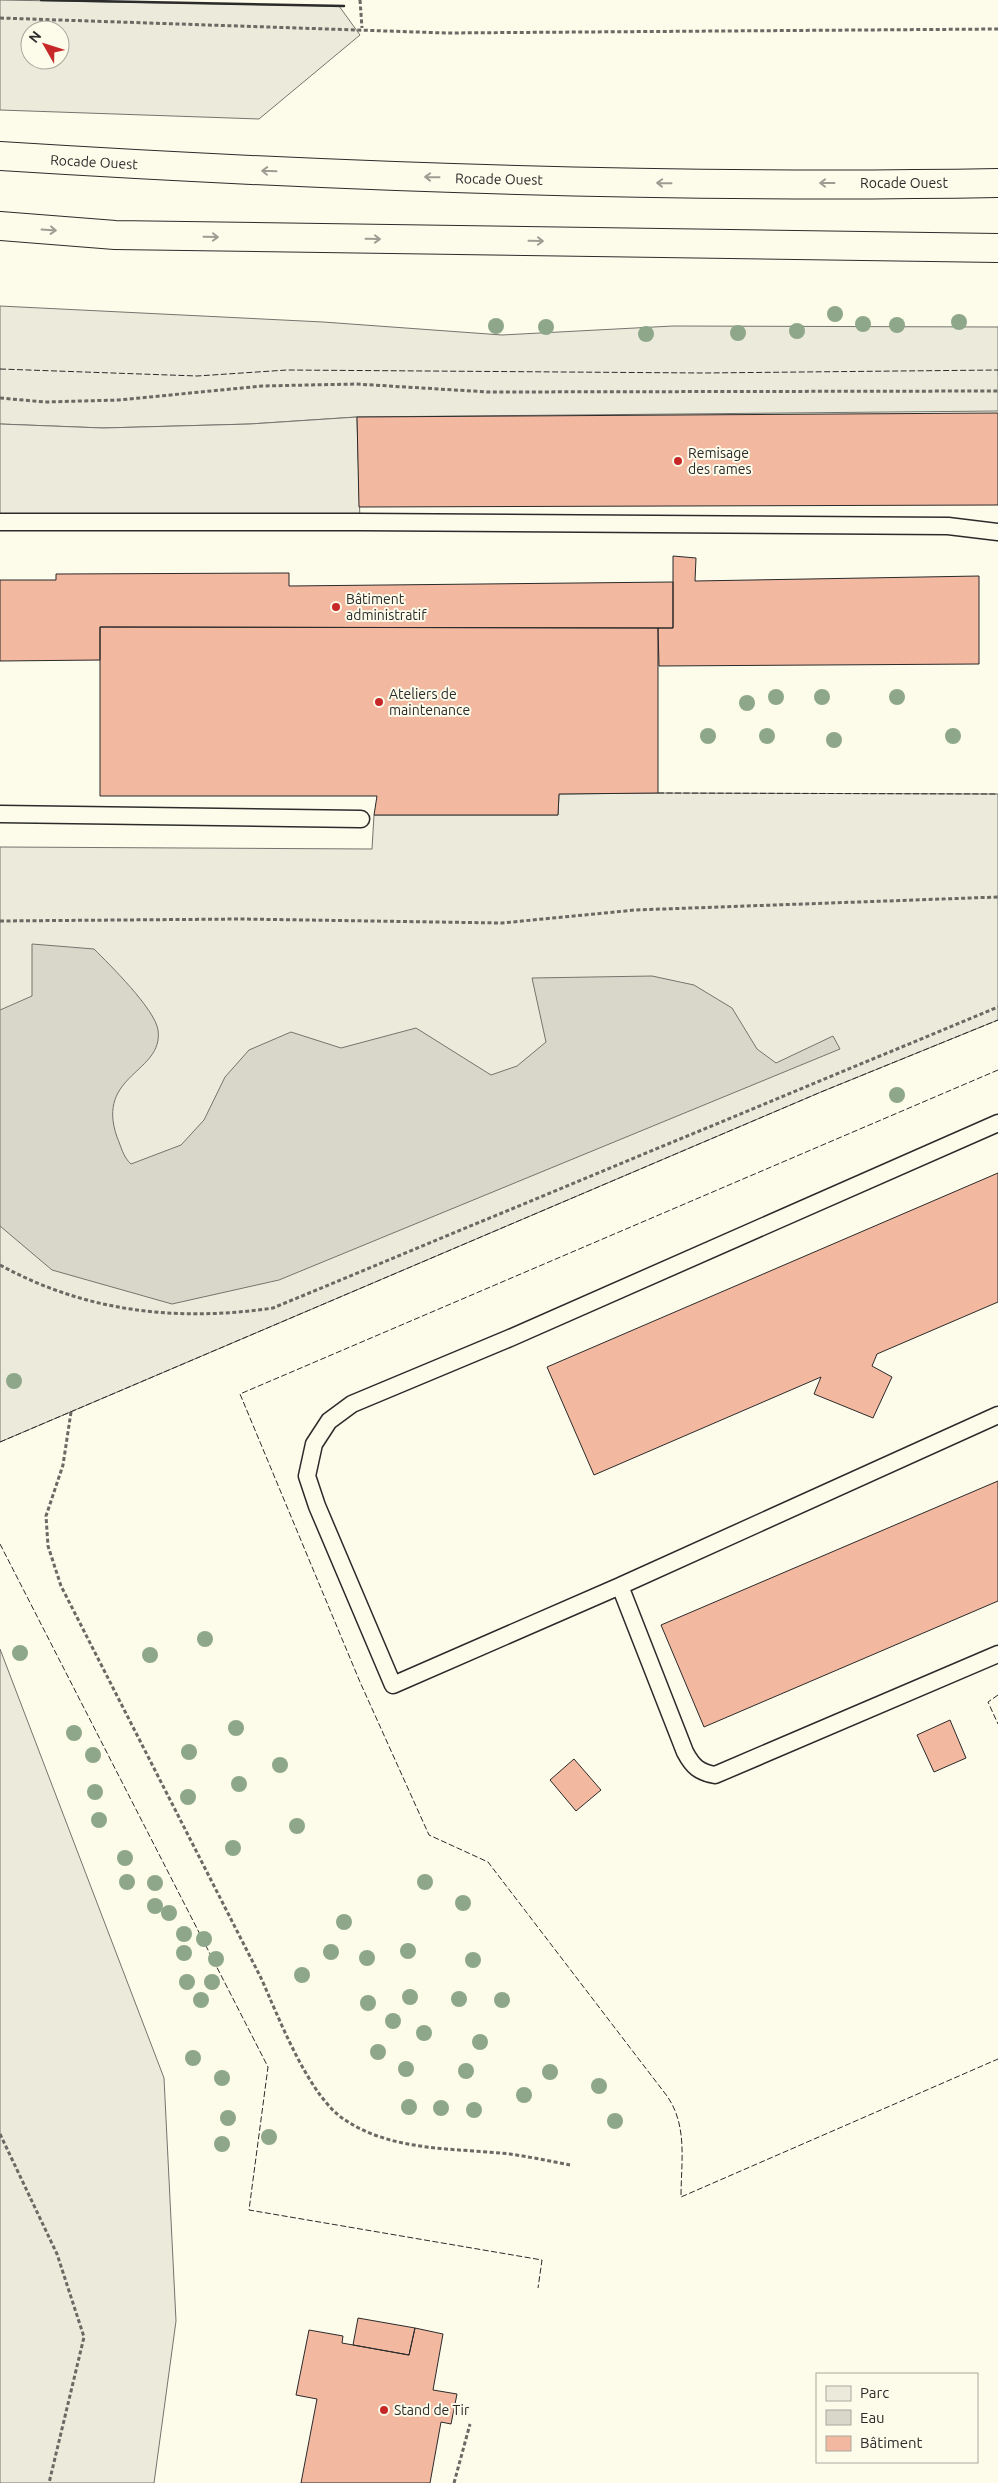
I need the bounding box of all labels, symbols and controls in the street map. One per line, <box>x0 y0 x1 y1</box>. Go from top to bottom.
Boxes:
north arrow <box>20 20 70 70</box>
text: N <box>25 28 44 46</box>
street label: Rocade Ouest <box>50 152 139 172</box>
one-way arrow <box>262 166 278 175</box>
street label: Rocade Ouest <box>455 170 544 188</box>
one-way arrow <box>424 172 440 182</box>
street label: Rocade Ouest <box>860 175 948 191</box>
one-way arrow <box>657 178 673 187</box>
one-way arrow <box>819 178 836 188</box>
one-way arrow <box>40 225 56 235</box>
one-way arrow <box>202 232 219 242</box>
one-way arrow <box>365 234 381 244</box>
one-way arrow <box>528 237 544 246</box>
place label: Remisage des rames <box>688 445 752 477</box>
marker: Remisage des rames <box>672 455 684 467</box>
place label: Bâtiment administratif <box>346 591 427 623</box>
marker: Bâtiment administratif <box>330 601 342 613</box>
place label: Ateliers de maintenance <box>389 686 470 718</box>
marker: Ateliers de maintenance <box>373 696 385 708</box>
legend <box>816 2373 978 2463</box>
text: Parc <box>860 2384 889 2401</box>
place label: Stand de Tir <box>394 2402 470 2418</box>
marker: Stand de Tir <box>378 2404 390 2416</box>
text: Eau <box>860 2409 885 2426</box>
text: Bâtiment <box>860 2434 923 2451</box>

